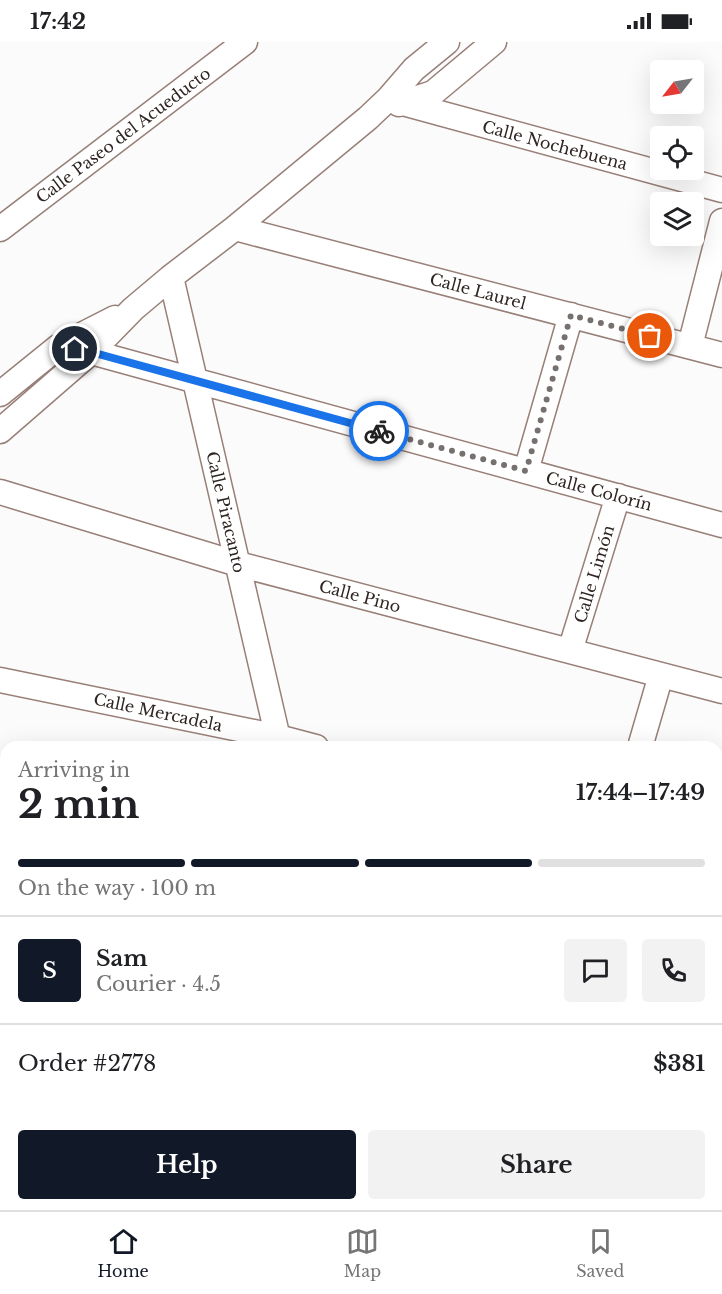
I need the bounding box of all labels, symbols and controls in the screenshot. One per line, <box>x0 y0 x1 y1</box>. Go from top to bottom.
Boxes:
text: 17:42 <box>30 8 86 35</box>
north arrow <box>650 60 704 114</box>
map controls <box>650 60 704 246</box>
street label: Calle Paseo del Acueducto <box>32 63 214 207</box>
street label: Calle Nochebuena <box>480 116 630 174</box>
button: locate <box>650 126 704 180</box>
button: layers <box>650 192 704 246</box>
street label: Calle Laurel <box>428 269 528 313</box>
pin <box>624 310 675 361</box>
icon: bag <box>633 319 666 352</box>
pin <box>49 323 100 374</box>
icon: home <box>58 332 91 365</box>
courier <box>349 401 409 461</box>
icon: bike <box>363 415 396 448</box>
street label: Calle Piracanto <box>202 449 250 575</box>
street label: Calle Colorín <box>544 467 654 515</box>
street label: Calle Limón <box>570 522 618 626</box>
street label: Calle Pino <box>317 575 403 617</box>
street label: Calle Mercadela <box>92 689 224 735</box>
text: Arriving in <box>18 758 130 782</box>
text: 17:44–17:49 <box>576 779 705 806</box>
text: 2 min <box>18 780 139 829</box>
text: On the way · 100 m <box>18 876 216 900</box>
button: chat <box>564 939 627 1002</box>
button: phone <box>642 939 705 1002</box>
text: Sam <box>96 945 148 972</box>
text: S <box>42 957 57 984</box>
text: Courier · 4.5 <box>96 972 221 996</box>
text: Order #2778 <box>18 1050 156 1077</box>
text: $381 <box>653 1050 705 1077</box>
button: Help <box>18 1130 356 1199</box>
button: Share <box>368 1130 705 1199</box>
tab: Home <box>98 1225 149 1281</box>
tab: Map <box>344 1225 381 1281</box>
tab: Saved <box>576 1225 624 1281</box>

